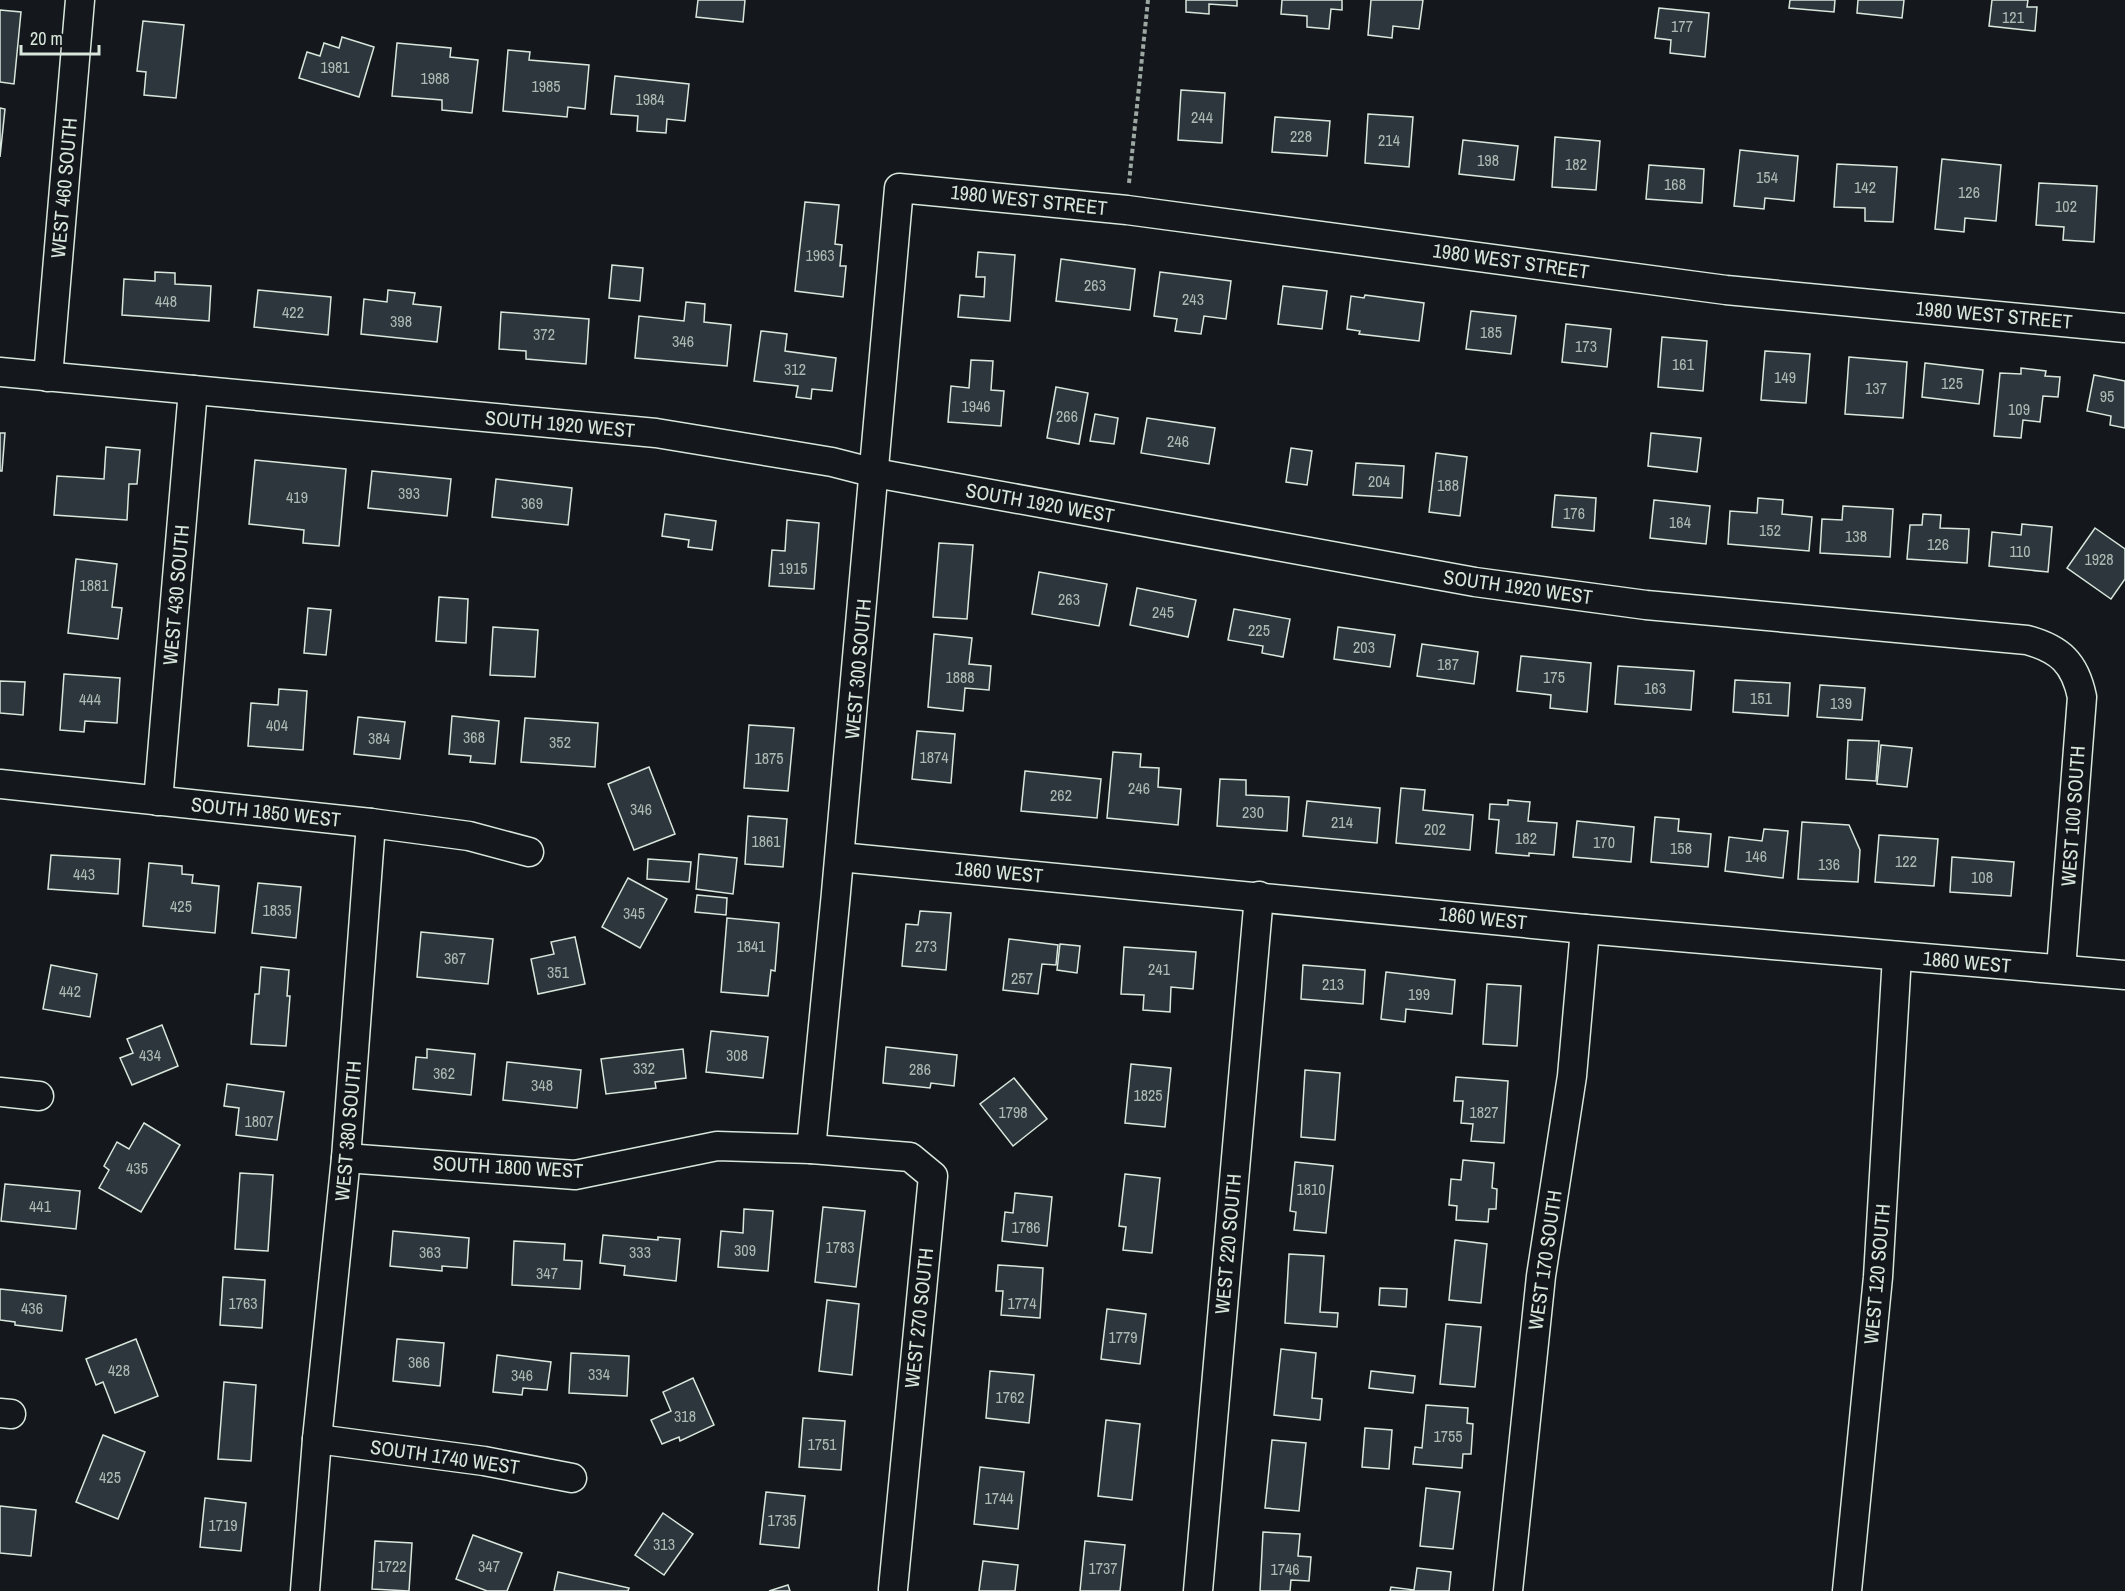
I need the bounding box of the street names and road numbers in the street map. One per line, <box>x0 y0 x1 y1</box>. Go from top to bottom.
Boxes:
street label: WEST 460 SOUTH <box>44 117 83 259</box>
street label: 1980 WEST STREET <box>949 178 1109 221</box>
street label: 1980 WEST STREET <box>1431 236 1591 285</box>
street label: 1980 WEST STREET <box>1914 294 2074 335</box>
street label: SOUTH 1920 WEST <box>484 403 636 444</box>
street label: SOUTH 1920 WEST <box>964 476 1116 529</box>
street label: WEST 430 SOUTH <box>156 524 195 666</box>
street label: SOUTH 1920 WEST <box>1442 563 1594 610</box>
street label: WEST 300 SOUTH <box>838 598 877 740</box>
street label: WEST 100 SOUTH <box>2054 745 2091 887</box>
street label: SOUTH 1850 WEST <box>190 790 342 833</box>
street label: 1860 WEST <box>954 854 1044 889</box>
street label: 1860 WEST <box>1438 899 1528 936</box>
street label: 1860 WEST <box>1922 944 2012 979</box>
street label: WEST 380 SOUTH <box>328 1060 367 1202</box>
street label: SOUTH 1800 WEST <box>432 1149 584 1184</box>
street label: WEST 220 SOUTH <box>1208 1173 1247 1315</box>
street label: WEST 170 SOUTH <box>1521 1188 1568 1332</box>
street label: WEST 120 SOUTH <box>1857 1203 1896 1345</box>
street label: WEST 270 SOUTH <box>898 1246 939 1389</box>
street label: SOUTH 1740 WEST <box>369 1433 521 1480</box>

